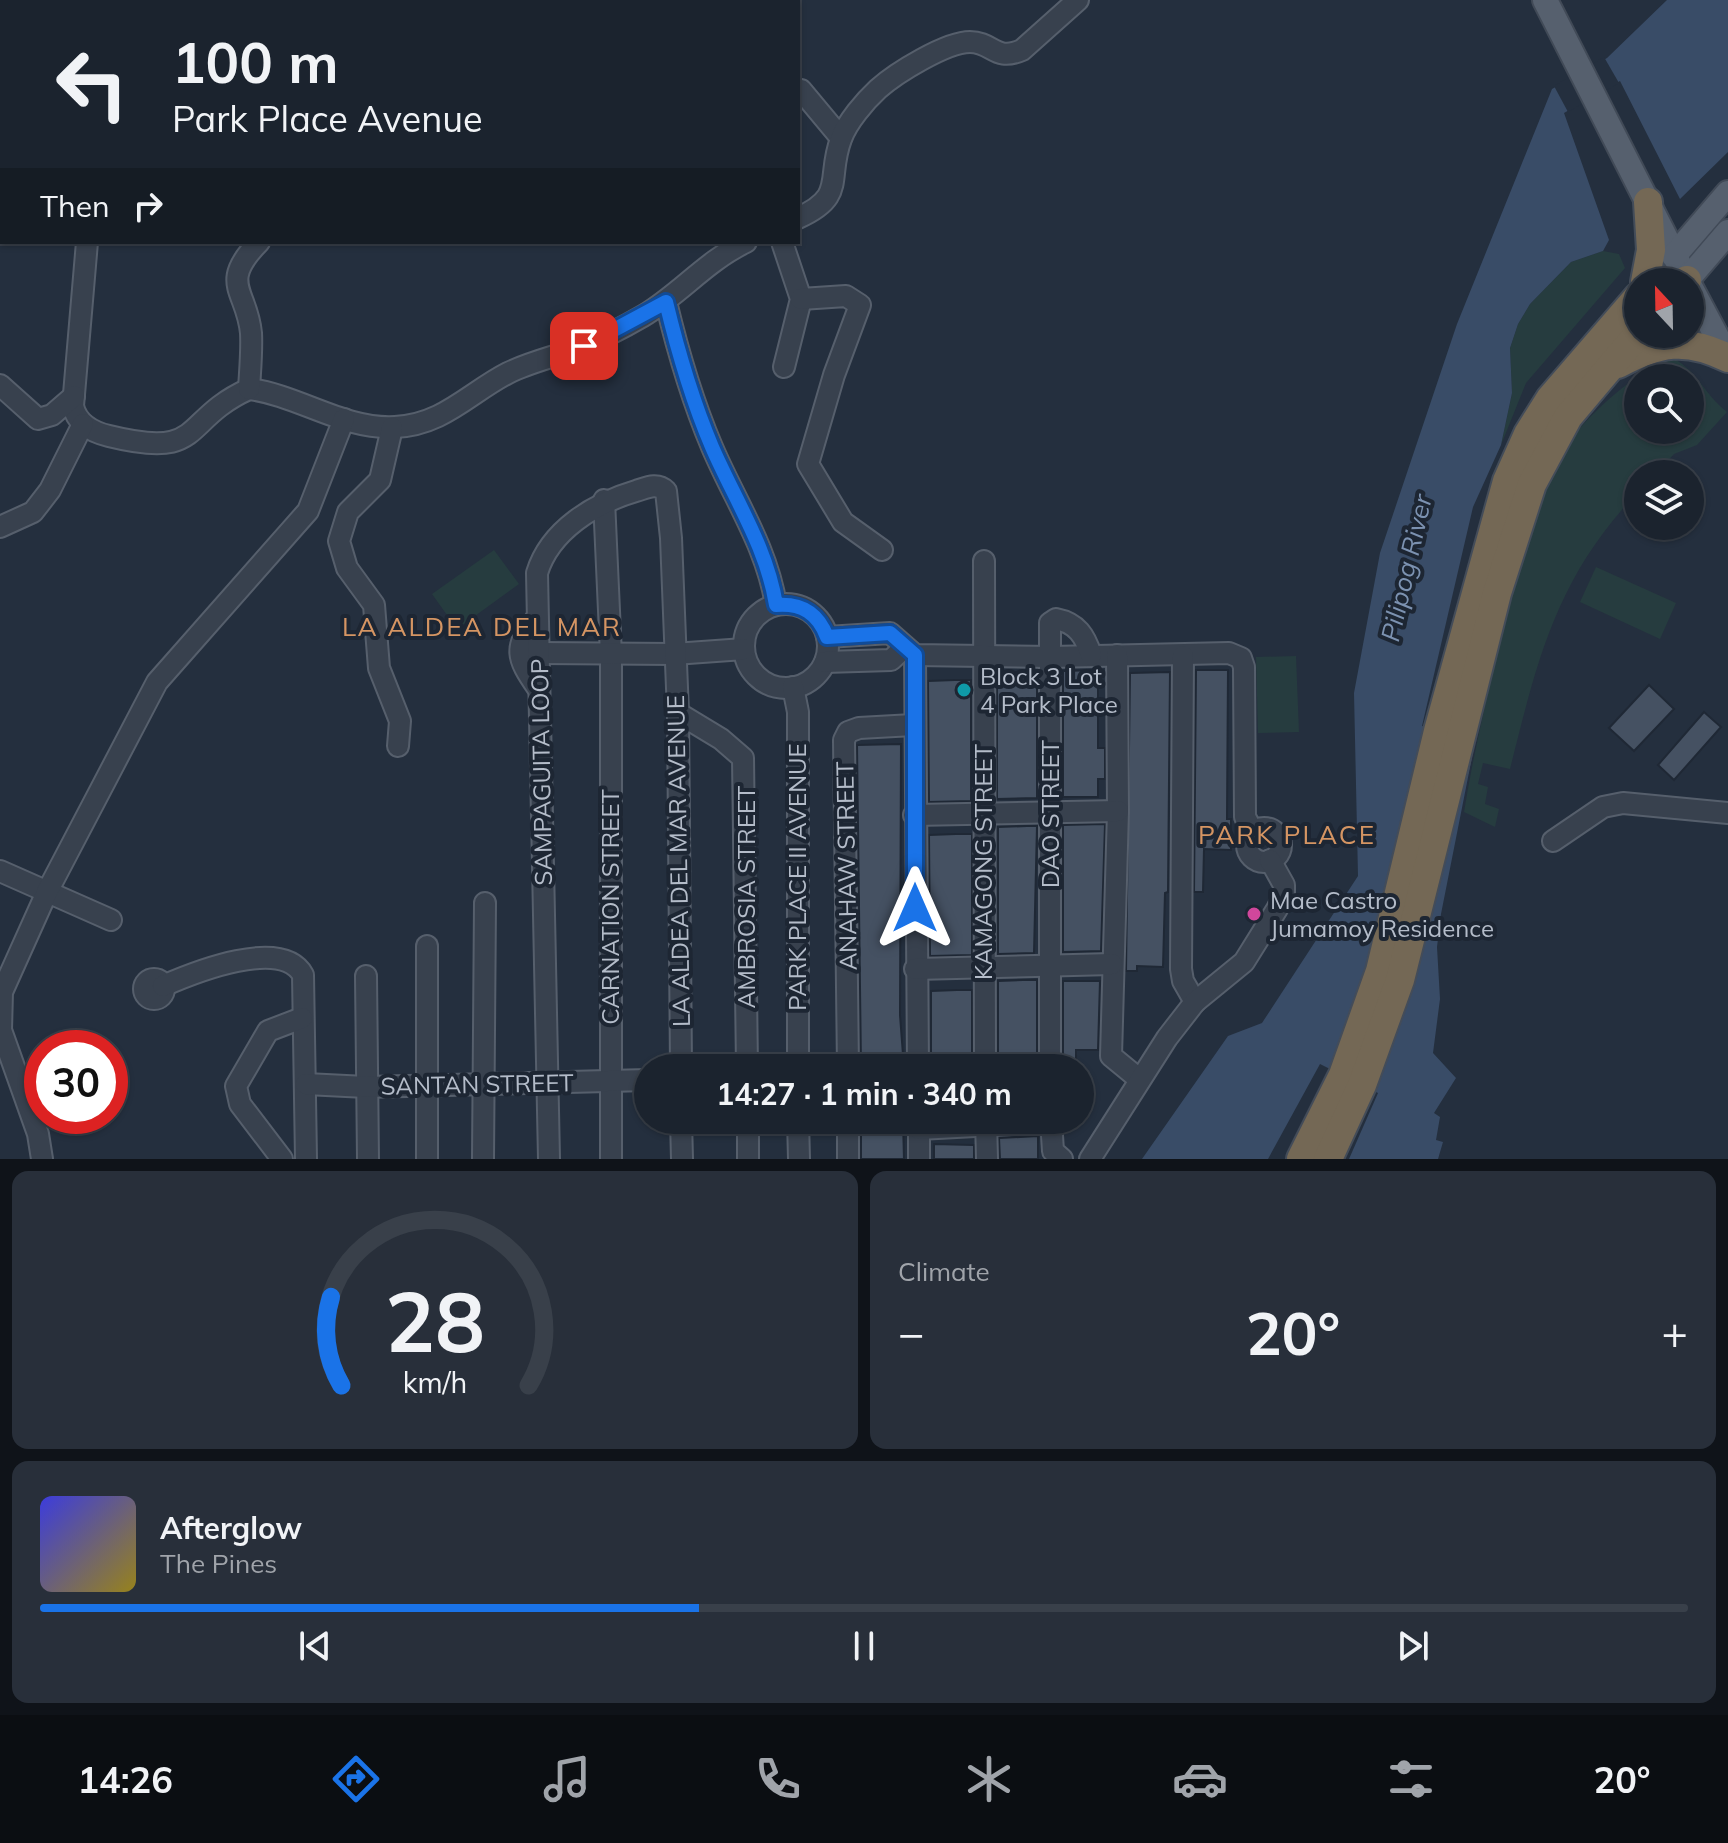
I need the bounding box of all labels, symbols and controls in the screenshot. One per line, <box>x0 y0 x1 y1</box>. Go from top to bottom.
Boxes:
text: 100 m <box>172 27 339 97</box>
icon: left <box>40 32 144 136</box>
text: Park Place Avenue <box>172 96 483 141</box>
icon: right <box>126 184 170 228</box>
text: Then <box>40 187 110 225</box>
north arrow <box>1624 268 1704 348</box>
map controls <box>1624 268 1704 540</box>
pin <box>550 312 618 380</box>
icon: arrive <box>562 324 606 368</box>
button: search <box>1624 364 1704 444</box>
button: layers <box>1624 460 1704 540</box>
water label: Pilipog River <box>1373 490 1439 645</box>
district label: LA ALDEA DEL MAR <box>342 610 622 643</box>
street label: SAMPAGUITA LOOP <box>524 658 558 886</box>
place label: Block 3 Lot 4 Park Place <box>980 661 1118 719</box>
marker: Block 3 Lot 4 Park Place <box>955 681 973 699</box>
street label: LA ALDEA DEL MAR AVENUE <box>660 695 696 1027</box>
street label: DAO STREET <box>1035 740 1065 888</box>
street label: PARK PLACE II AVENUE <box>782 743 812 1011</box>
street label: KAMAGONG STREET <box>968 743 998 980</box>
street label: ANAHAW STREET <box>829 761 863 971</box>
street label: AMBROSIA STREET <box>731 785 761 1008</box>
street label: CARNATION STREET <box>595 789 625 1025</box>
district label: PARK PLACE <box>1198 818 1376 851</box>
position arrow <box>873 866 957 950</box>
place label: Mae Castro Jumamoy Residence <box>1270 885 1494 943</box>
marker: Mae Castro Jumamoy Residence <box>1245 905 1263 923</box>
speed limit sign: 30 <box>24 1030 128 1134</box>
street label: SANTAN STREET <box>380 1067 574 1101</box>
text: 14:27 · 1 min · 340 m <box>716 1075 1012 1113</box>
text: Climate <box>898 1255 990 1288</box>
text: 28 <box>385 1268 485 1373</box>
text: 20° <box>1246 1295 1340 1370</box>
text: − <box>898 1305 924 1360</box>
text: + <box>1662 1305 1688 1360</box>
text: km/h <box>403 1364 467 1400</box>
text: Afterglow <box>160 1509 302 1547</box>
text: The Pines <box>160 1547 277 1580</box>
icon: previous <box>293 1624 337 1668</box>
icon: pause <box>842 1624 886 1668</box>
icon: next <box>1391 1624 1435 1668</box>
icon: directions <box>328 1751 384 1807</box>
icon: music <box>539 1751 595 1807</box>
icon: phone <box>750 1751 806 1807</box>
icon: climate <box>961 1751 1017 1807</box>
icon: car <box>1172 1751 1228 1807</box>
icon: filters <box>1383 1751 1439 1807</box>
text: 14:26 <box>77 1757 173 1802</box>
text: 20° <box>1594 1757 1650 1802</box>

